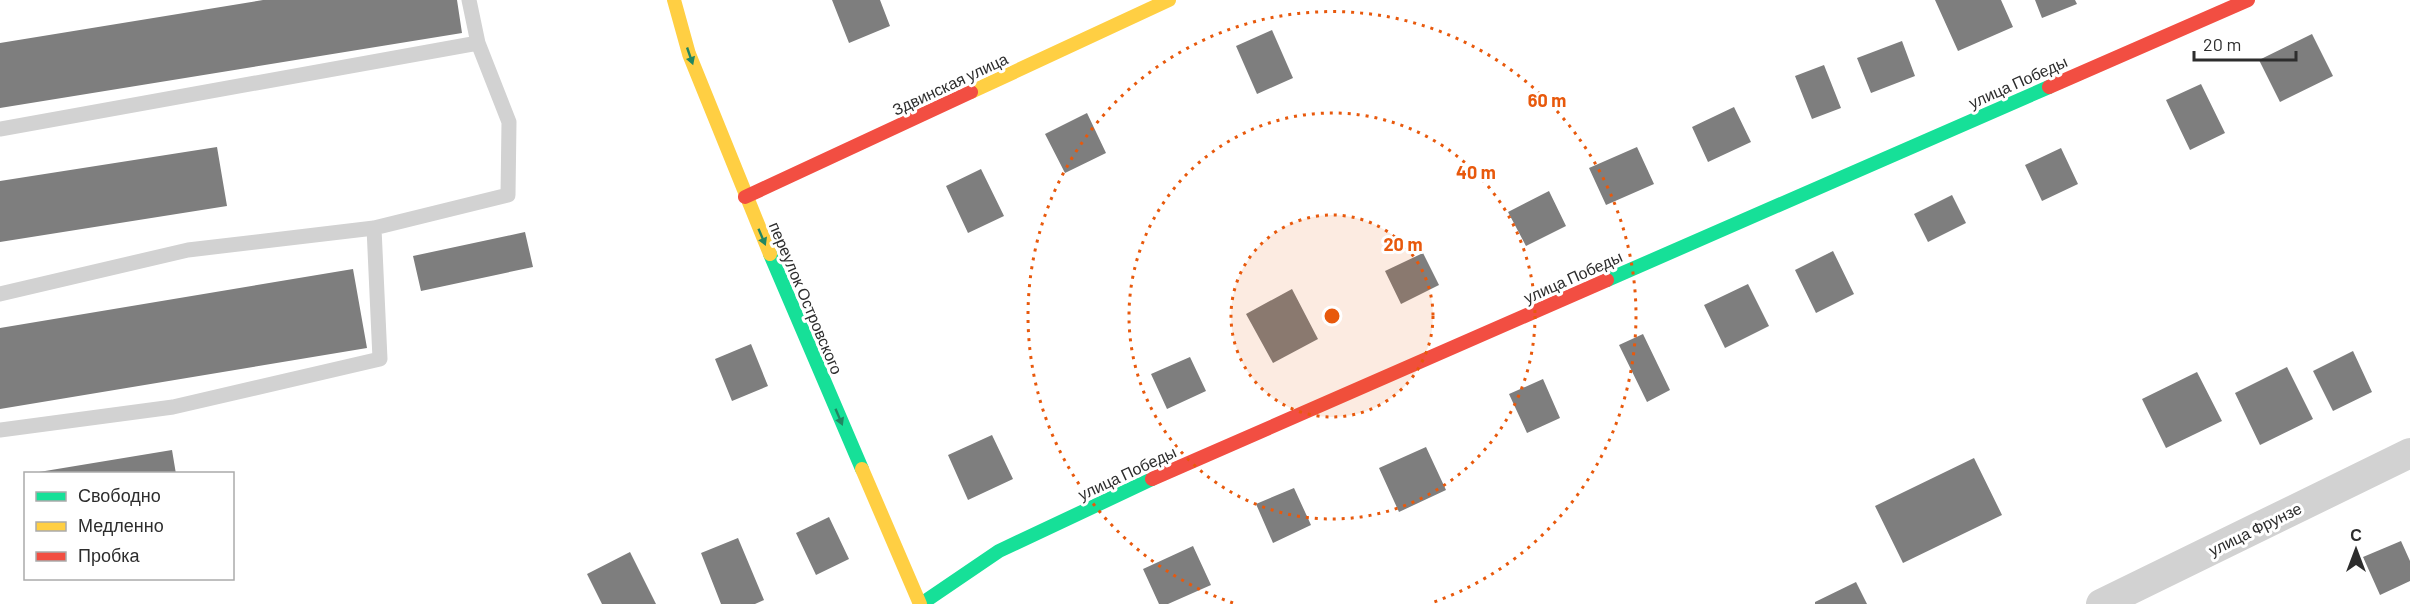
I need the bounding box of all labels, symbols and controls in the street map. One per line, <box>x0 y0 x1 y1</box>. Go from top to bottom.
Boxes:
scale bar <box>2194 24 2296 62</box>
text: 20 m <box>2203 33 2241 55</box>
one-way arrow <box>686 47 696 65</box>
street label: Здвинская улица <box>889 48 1011 119</box>
street label: улица Победы <box>1966 51 2070 112</box>
text: 60 m <box>1528 89 1566 111</box>
text: 40 m <box>1456 161 1496 183</box>
street label: переулок Островского <box>766 219 847 377</box>
one-way arrow <box>758 229 767 246</box>
text: 20 m <box>1384 233 1422 255</box>
street label: улица Победы <box>1521 246 1625 307</box>
centre of rings <box>1322 306 1342 326</box>
one-way arrow <box>835 408 844 425</box>
street label: улица Победы <box>1075 442 1179 504</box>
legend <box>24 472 234 580</box>
text: Свободно <box>78 484 161 506</box>
street label: улица Фрунзе <box>2205 498 2304 559</box>
text: Медленно <box>78 514 164 536</box>
north arrow <box>2326 520 2386 580</box>
text: С <box>2350 525 2362 544</box>
text: Пробка <box>78 544 141 566</box>

